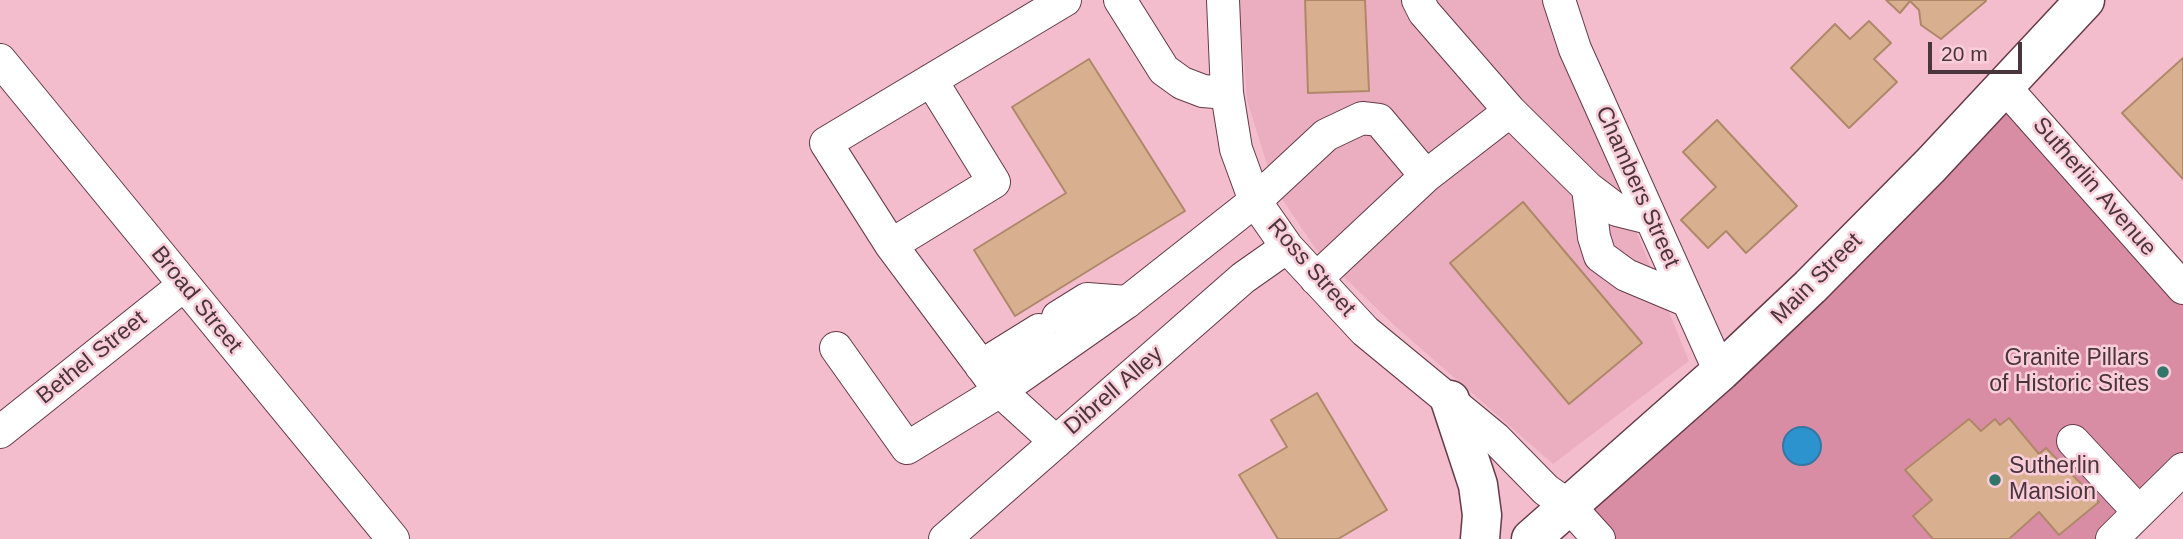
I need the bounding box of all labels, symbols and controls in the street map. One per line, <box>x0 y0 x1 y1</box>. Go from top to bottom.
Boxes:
scale bar <box>1931 28 2025 72</box>
text: 20 m <box>1941 42 1988 65</box>
street label: Chambers Street <box>1589 102 1685 272</box>
street label: Sutherlin Avenue <box>2026 112 2162 262</box>
street label: Ross Street <box>1261 214 1361 322</box>
street label: Main Street <box>1766 228 1868 330</box>
street label: Broad Street <box>145 241 247 359</box>
street label: Bethel Street <box>32 305 152 411</box>
street label: Dibrell Alley <box>1059 341 1169 441</box>
place label: Granite Pillars of Historic Sites <box>1989 345 2149 399</box>
marker: Granite Pillars of Historic Sites <box>2155 364 2171 380</box>
place label: Sutherlin Mansion <box>2009 453 2100 507</box>
marker: Sutherlin Mansion <box>1987 472 2003 488</box>

